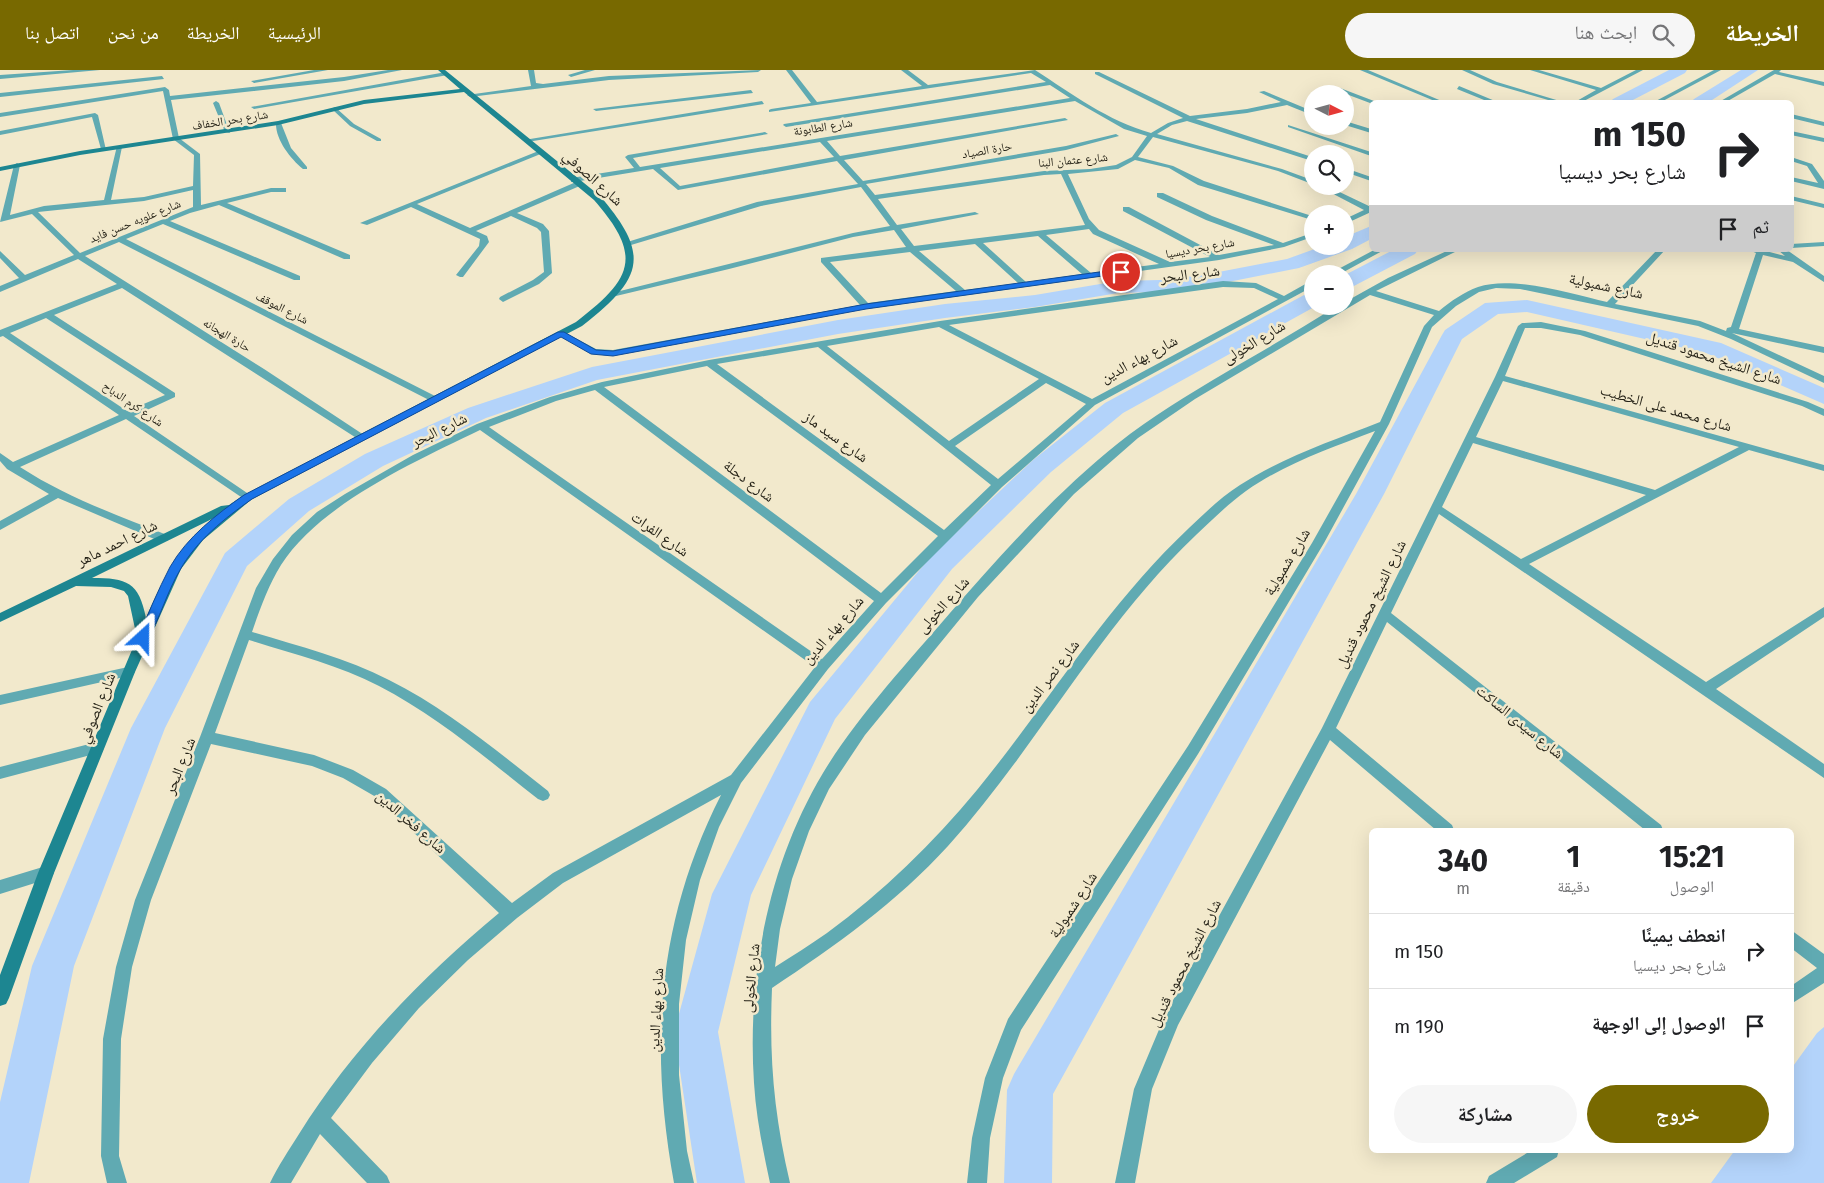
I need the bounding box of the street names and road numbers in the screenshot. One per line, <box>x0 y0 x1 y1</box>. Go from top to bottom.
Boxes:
street label: شارع بحر الخفاف <box>191 107 269 134</box>
street label: شارع الطابونة <box>792 115 854 140</box>
street label: حارة الصياد <box>961 139 1013 161</box>
street label: شارع الصوفي <box>557 146 627 212</box>
street label: شارع عثمان البنا <box>1038 150 1109 171</box>
street label: شارع علويه حسن فايد <box>87 196 183 247</box>
street label: شارع بحر ديسيا <box>1164 235 1236 262</box>
street label: شارع البحر <box>1158 261 1221 288</box>
street label: شارع شمبولية <box>1567 269 1645 304</box>
street label: شارع الموقف <box>253 289 311 328</box>
street label: حارة الهجانه <box>201 315 254 355</box>
street label: شارع الخولى <box>1219 316 1289 369</box>
street label: شارع الشيخ محمود قنديل <box>1644 328 1784 389</box>
street label: شارع بهاء الدين <box>1097 331 1181 388</box>
street label: شارع كرم الدباح <box>100 379 166 430</box>
street label: شارع محمد على الخطيب <box>1598 381 1734 436</box>
street label: شارع سيد ماز <box>799 407 872 467</box>
street label: شارع البحر <box>407 409 470 453</box>
street label: شارع دجلة <box>720 456 778 507</box>
street label: شارع الفرات <box>627 508 692 561</box>
street label: شارع احمد ماهر <box>73 516 161 572</box>
street label: شارع شمبولية <box>1260 525 1315 599</box>
street label: شارع الشيخ محمود قنديل <box>1332 537 1411 672</box>
street label: شارع الخولى <box>913 573 974 638</box>
street label: شارع بهاء الدين <box>799 592 868 668</box>
street label: شارع نصر الدين <box>1017 636 1084 716</box>
street label: شارع الصوفي <box>75 670 122 747</box>
street label: شارع سيدى الساكت <box>1472 681 1567 764</box>
street label: شارع البحر <box>160 735 200 798</box>
street label: شارع فخر الدين <box>372 787 450 858</box>
street label: شارع شمبولية <box>1045 868 1102 942</box>
street label: شارع الشيخ محمود قنديل <box>1145 896 1226 1030</box>
street label: شارع الخولى <box>738 942 765 1014</box>
street label: شارع بهاء الدين <box>645 967 668 1053</box>

